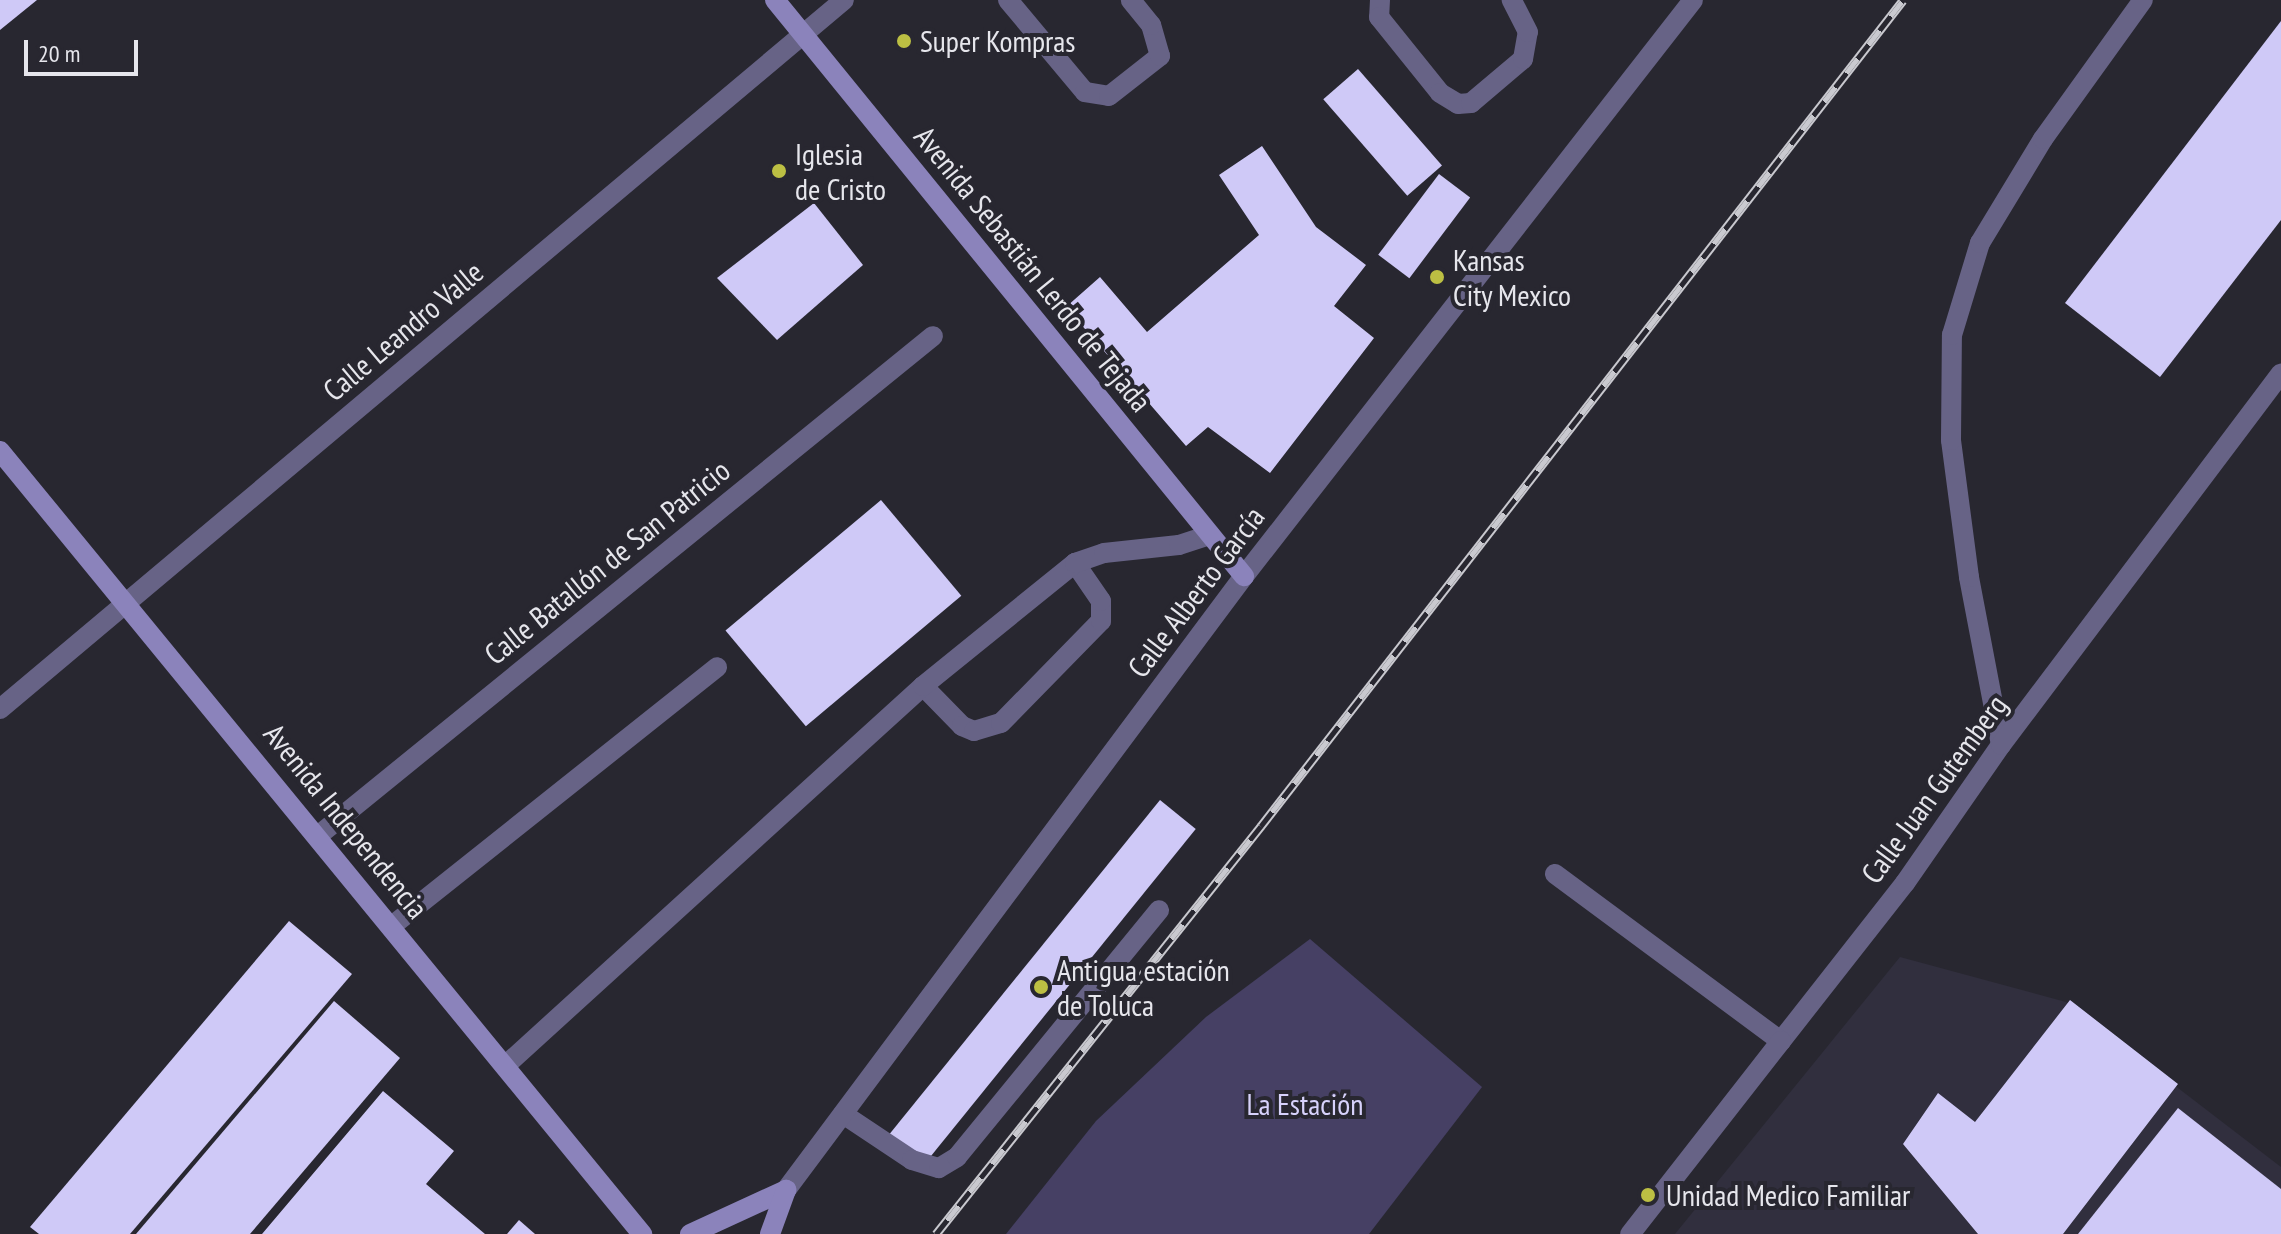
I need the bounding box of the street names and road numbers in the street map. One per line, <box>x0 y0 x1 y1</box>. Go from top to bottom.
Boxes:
street label: Avenida Sebastián Lerdo de Tejada <box>907 119 1159 419</box>
street label: Calle Leandro Valle <box>315 253 491 409</box>
street label: Calle Batallón de San Patricio <box>477 452 737 672</box>
street label: Calle Alberto García <box>1120 499 1272 685</box>
street label: Calle Juan Gutemberg <box>1854 688 2014 890</box>
street label: Avenida Independencia <box>256 716 436 926</box>

